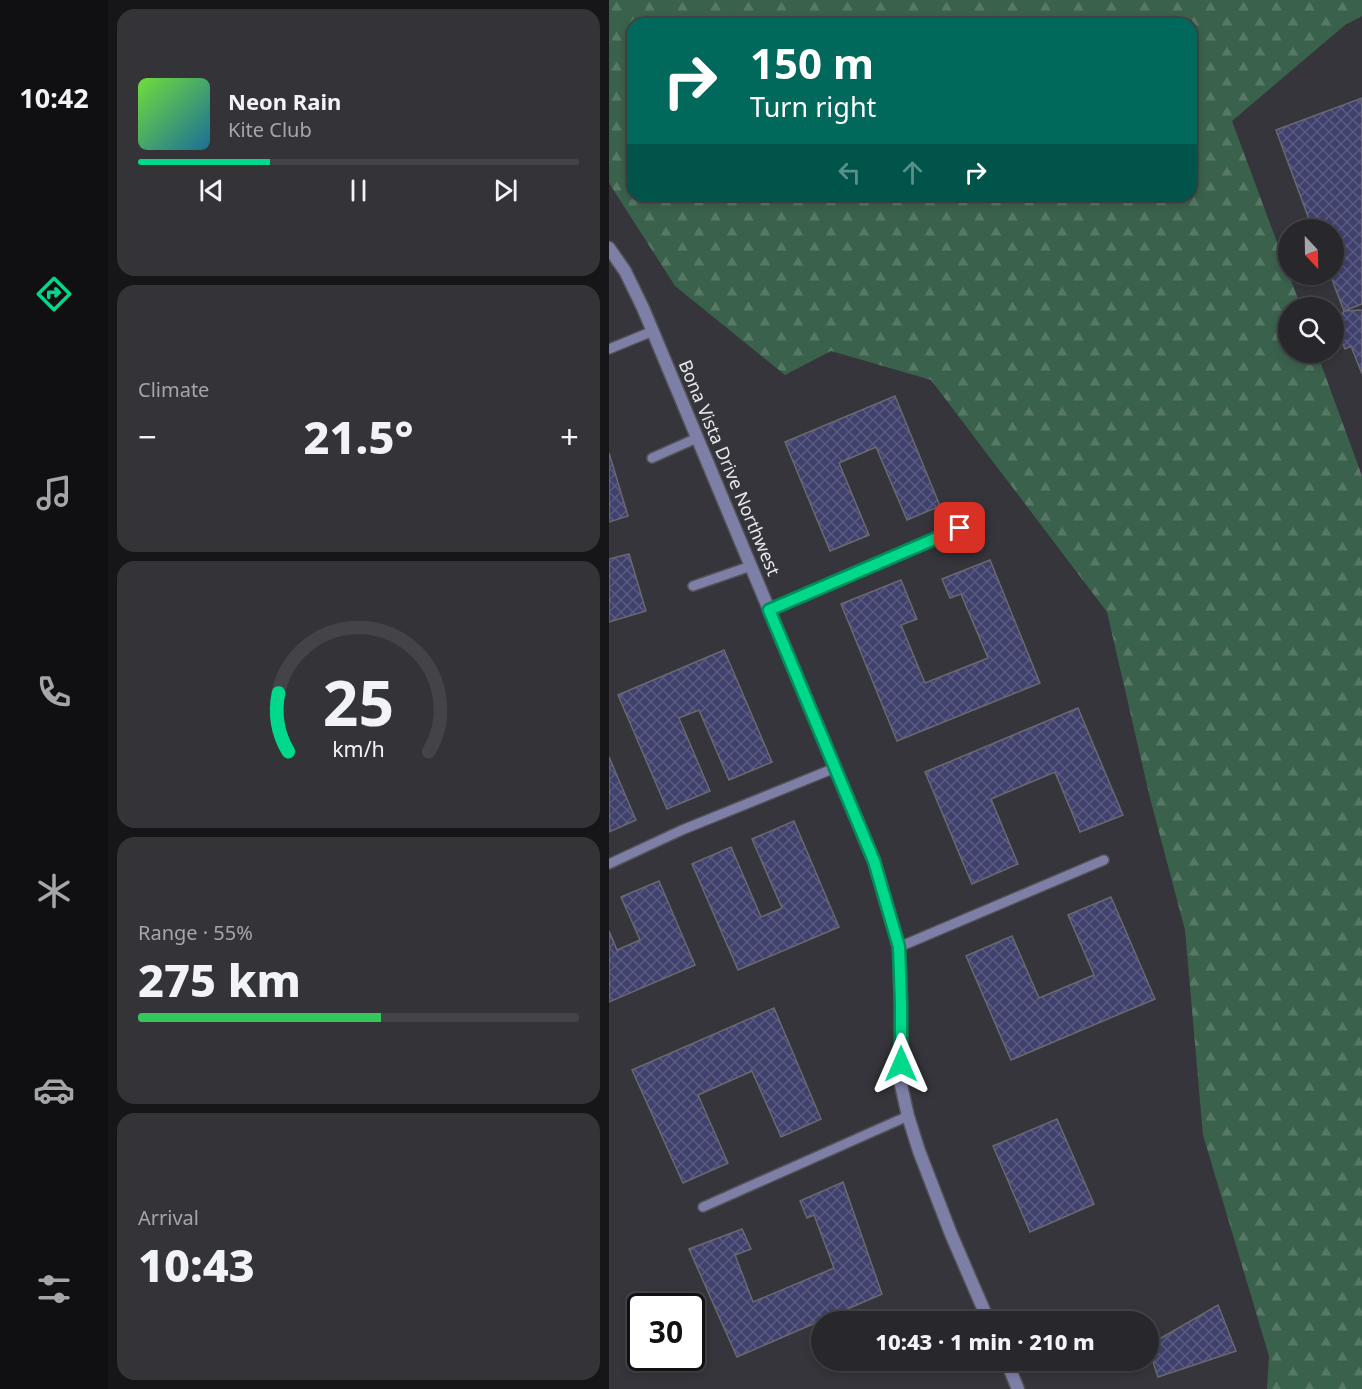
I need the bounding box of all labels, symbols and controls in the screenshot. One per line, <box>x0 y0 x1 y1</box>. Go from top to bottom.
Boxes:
text: 150 m <box>750 34 874 91</box>
icon: right <box>651 42 729 120</box>
text: 10:42 <box>19 79 89 116</box>
text: Neon Rain <box>228 86 341 116</box>
text: Turn right <box>750 88 876 125</box>
text: Kite Club <box>228 116 312 143</box>
icon: left <box>833 156 866 189</box>
icon: ahead <box>896 156 929 189</box>
icon: right <box>959 156 992 189</box>
icon: previous <box>195 174 228 207</box>
icon: pause <box>342 174 375 207</box>
icon: next <box>489 174 522 207</box>
north arrow <box>1278 219 1344 285</box>
map controls <box>1278 219 1344 363</box>
icon: directions <box>33 273 75 315</box>
button: search <box>1278 297 1344 363</box>
street label: Bona Vista Drive Northwest <box>674 356 787 580</box>
text: Climate <box>138 376 209 403</box>
text: 21.5° <box>304 406 413 467</box>
text: − <box>138 414 157 459</box>
text: + <box>560 414 579 459</box>
icon: music <box>33 472 75 514</box>
pin <box>934 502 985 553</box>
icon: arrive <box>943 511 976 544</box>
text: 25 <box>323 659 394 744</box>
icon: phone <box>33 671 75 713</box>
text: km/h <box>332 734 385 763</box>
icon: climate <box>33 870 75 912</box>
text: Range · 55% <box>138 919 253 946</box>
text: 275 km <box>138 949 301 1010</box>
position arrow <box>869 1032 933 1096</box>
icon: car <box>33 1069 75 1111</box>
text: Arrival <box>138 1204 199 1231</box>
text: 10:43 <box>138 1234 255 1295</box>
icon: filters <box>33 1268 75 1310</box>
speed limit sign: 30 <box>627 1293 705 1371</box>
text: 10:43 · 1 min · 210 m <box>875 1326 1095 1356</box>

